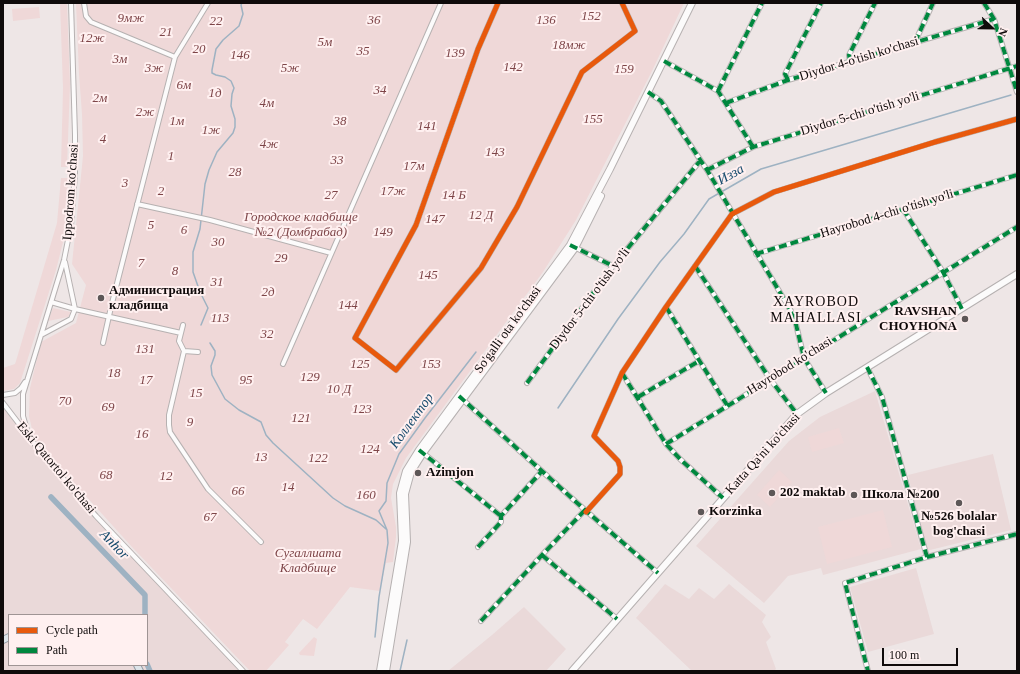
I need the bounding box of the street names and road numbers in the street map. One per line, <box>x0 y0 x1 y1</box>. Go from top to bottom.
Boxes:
street label: Diydor 4-o'tish ko'chasi <box>798 33 920 85</box>
street label: Diydor 5-chi o'tish yo'li <box>799 88 921 140</box>
street label: Ippodrom ko'chasi <box>60 143 82 241</box>
street label: Hayrobod 4-chi o'tish yo'li <box>818 186 956 242</box>
street label: Diydor 5-chi o'tish yo'li <box>547 245 633 353</box>
street label: So'galli ota ko'chasi <box>471 284 545 376</box>
street label: Hayrobod ko'chasi <box>745 334 835 398</box>
street label: Katta Qa'ni ko'chasi <box>722 410 804 498</box>
street label: Eski Qatortol ko'chasi <box>13 419 99 517</box>

